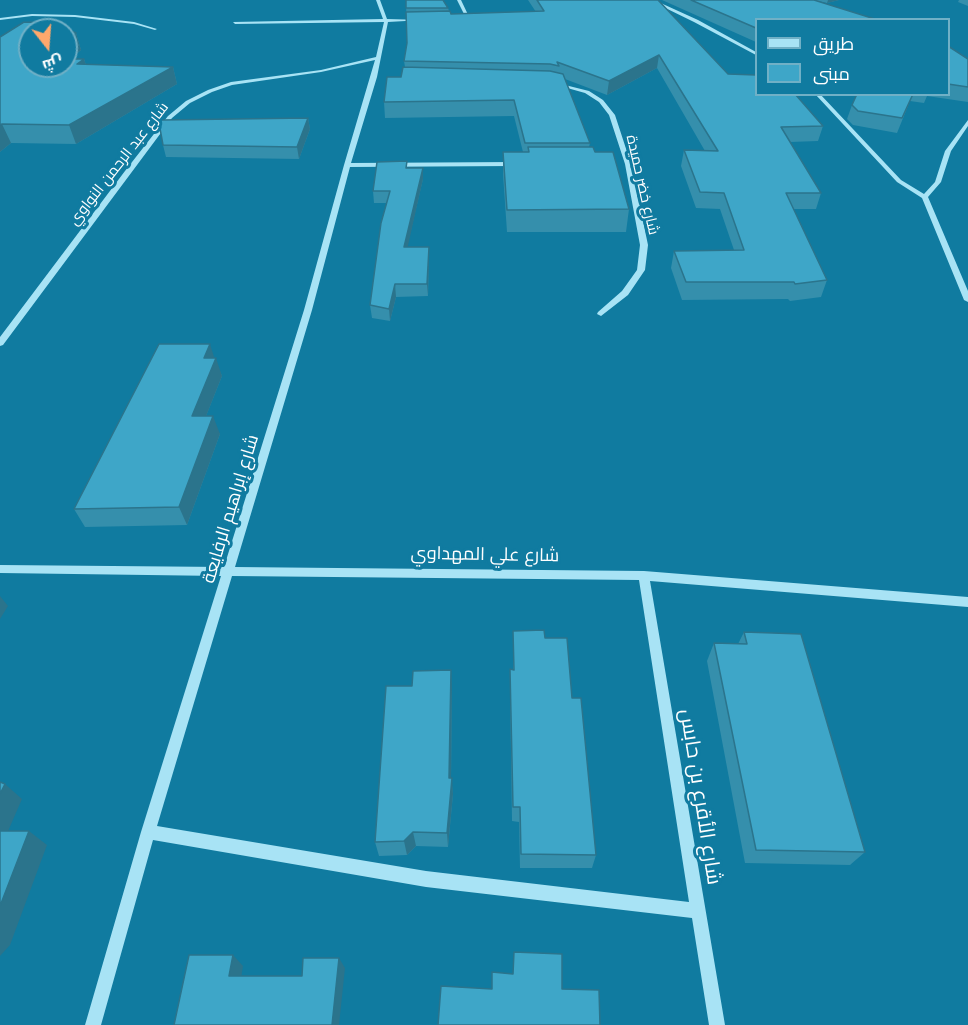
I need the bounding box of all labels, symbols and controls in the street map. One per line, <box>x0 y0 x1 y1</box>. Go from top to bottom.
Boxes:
north arrow <box>18 18 78 78</box>
legend <box>755 18 950 96</box>
text: طريق <box>813 34 854 54</box>
text: ش <box>41 53 65 75</box>
text: مبنى <box>813 64 850 84</box>
street label: شارع عبد الرحمن النواوي <box>65 99 173 229</box>
street label: شارع خضر حميدة <box>622 133 662 237</box>
street label: شارع إبراهيم الرفايعة <box>198 432 264 586</box>
street label: شارع علي المهداوي <box>410 543 560 567</box>
street label: شارع الأقرع بن حابس <box>674 707 726 887</box>

